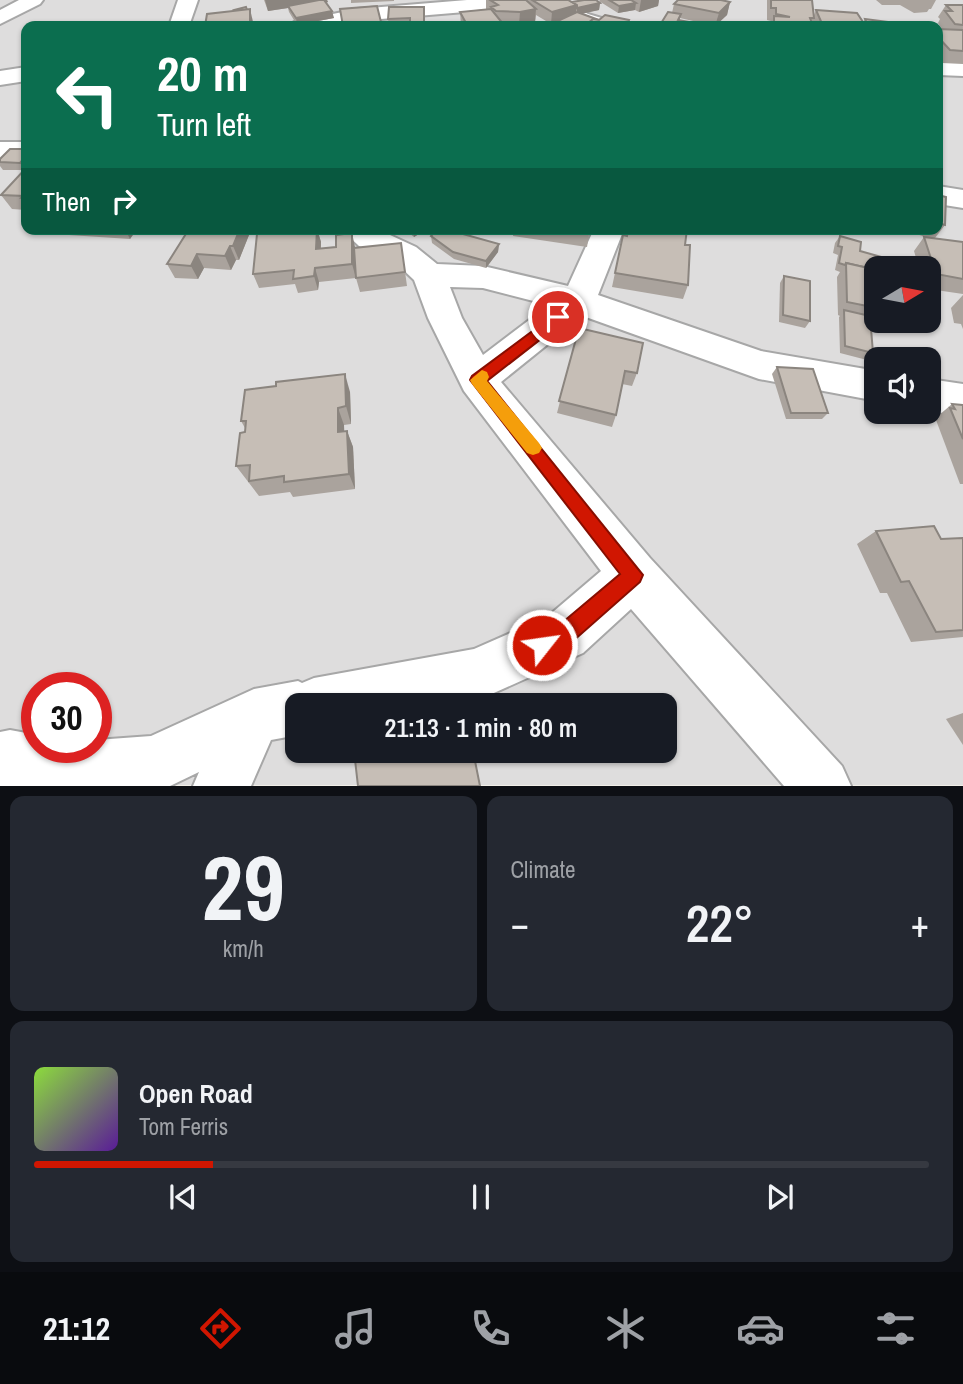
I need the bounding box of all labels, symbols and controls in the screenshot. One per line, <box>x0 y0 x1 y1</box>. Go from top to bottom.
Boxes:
text: 20 m <box>157 40 249 106</box>
icon: left <box>42 49 133 140</box>
text: Turn left <box>157 103 251 146</box>
icon: right <box>105 182 143 220</box>
text: Then <box>42 184 91 219</box>
north arrow <box>864 256 942 332</box>
map controls <box>864 256 941 424</box>
pin <box>528 287 588 347</box>
icon: arrive <box>539 298 577 336</box>
button: sound <box>864 347 941 424</box>
position arrow <box>505 608 579 682</box>
speed limit sign: 30 <box>21 672 112 763</box>
text: 21:13 · 1 min · 80 m <box>385 710 577 745</box>
text: 29 <box>202 826 285 948</box>
text: Climate <box>511 854 575 885</box>
text: 22° <box>686 888 754 958</box>
text: − <box>511 898 529 949</box>
text: + <box>911 898 929 949</box>
text: km/h <box>223 933 264 964</box>
text: Open Road <box>139 1076 253 1111</box>
text: Tom Ferris <box>139 1111 228 1142</box>
icon: previous <box>164 1178 202 1216</box>
icon: pause <box>462 1178 500 1216</box>
icon: next <box>761 1178 799 1216</box>
icon: directions <box>196 1304 245 1353</box>
icon: music <box>331 1304 380 1353</box>
icon: phone <box>466 1304 515 1353</box>
icon: climate <box>601 1304 650 1353</box>
icon: car <box>736 1304 785 1353</box>
icon: filters <box>871 1304 920 1353</box>
text: 21:12 <box>43 1307 110 1350</box>

